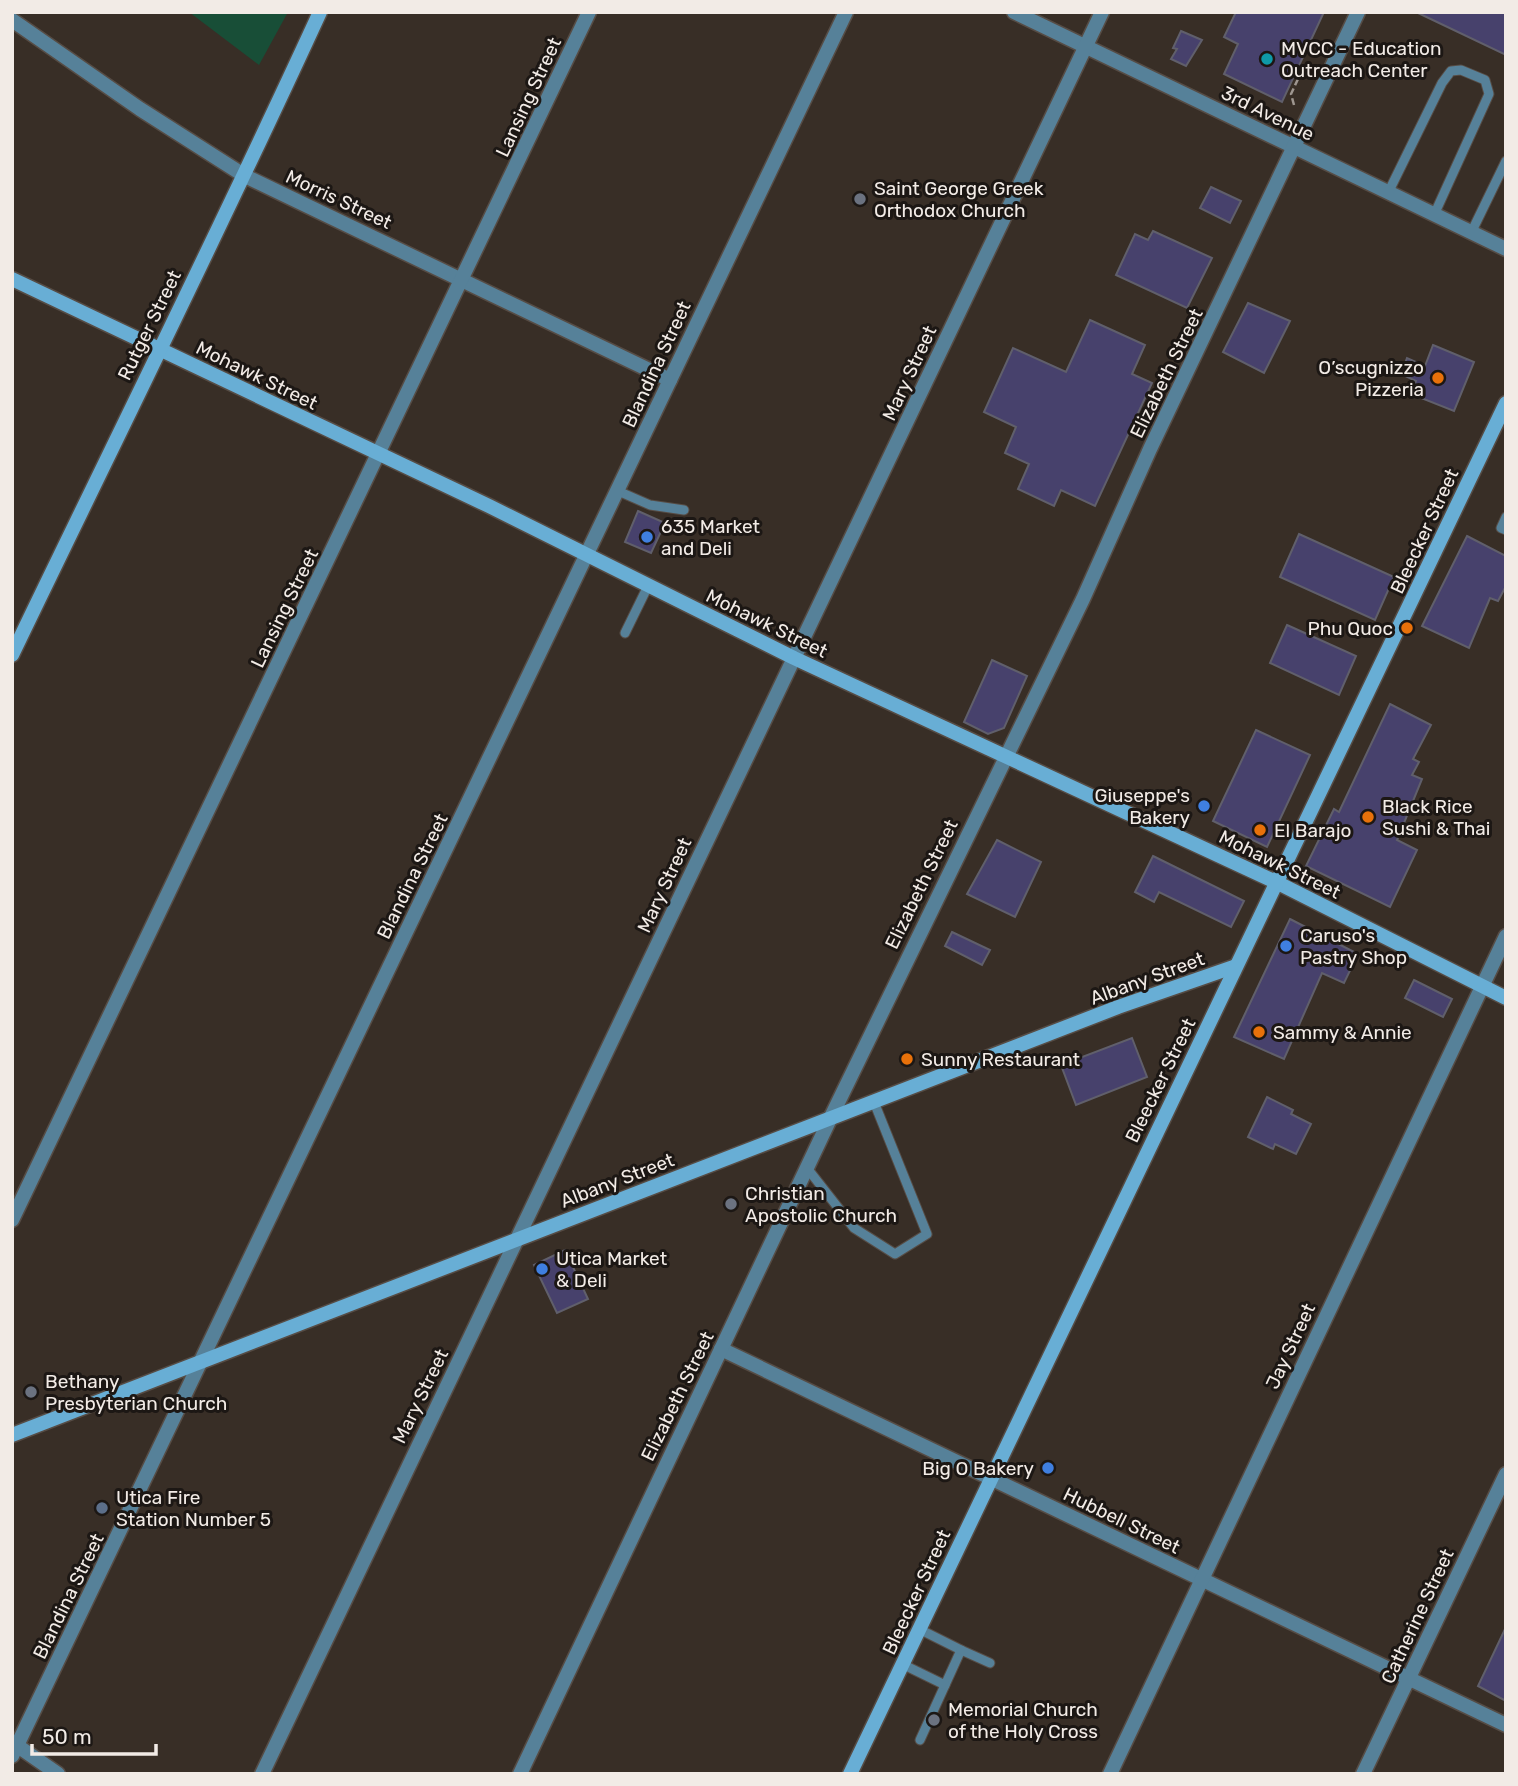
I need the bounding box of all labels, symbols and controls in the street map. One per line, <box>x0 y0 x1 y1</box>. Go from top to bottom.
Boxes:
street label: Lansing Street <box>491 33 566 161</box>
place label: MVCC - Education Outreach Center <box>1281 37 1441 82</box>
marker: MVCC - Education Outreach Center <box>1259 51 1275 67</box>
street label: 3rd Avenue <box>1218 81 1318 146</box>
street label: Morris Street <box>282 165 396 234</box>
place label: Saint George Greek Orthodox Church <box>874 177 1044 222</box>
marker: Saint George Greek Orthodox Church <box>852 191 868 207</box>
street label: Rutger Street <box>113 266 186 384</box>
street label: Blandina Street <box>617 297 696 431</box>
street label: Elizabeth Street <box>1125 304 1208 442</box>
street label: Mary Street <box>877 321 942 424</box>
street label: Mohawk Street <box>192 336 322 415</box>
place label: O’scugnizzo Pizzeria <box>1318 356 1424 401</box>
marker: O’scugnizzo Pizzeria <box>1430 370 1446 386</box>
street label: Bleecker Street <box>1385 464 1464 597</box>
place label: 635 Market and Deli <box>661 515 761 560</box>
marker: 635 Market and Deli <box>639 529 655 545</box>
street label: Lansing Street <box>246 545 323 671</box>
street label: Mohawk Street <box>702 584 832 663</box>
place label: Phu Quoc <box>1307 617 1393 640</box>
marker: Phu Quoc <box>1399 620 1415 636</box>
place label: Giuseppe's Bakery <box>1095 784 1190 829</box>
place label: Black Rice Sushi & Thai <box>1382 795 1490 840</box>
marker: Giuseppe's Bakery <box>1196 798 1212 814</box>
street label: Blandina Street <box>372 809 453 943</box>
marker: Black Rice Sushi & Thai <box>1360 809 1376 825</box>
street label: Elizabeth Street <box>880 815 963 953</box>
place label: El Barajo <box>1274 819 1351 842</box>
marker: El Barajo <box>1252 822 1268 838</box>
street label: Mohawk Street <box>1215 825 1345 904</box>
street label: Mary Street <box>632 833 697 936</box>
place label: Caruso's Pastry Shop <box>1300 924 1407 969</box>
marker: Caruso's Pastry Shop <box>1278 938 1294 954</box>
street label: Albany Street <box>1087 947 1208 1010</box>
street label: Bleecker Street <box>1120 1014 1201 1146</box>
place label: Sammy & Annie <box>1273 1021 1412 1044</box>
marker: Sammy & Annie <box>1251 1024 1267 1040</box>
place label: Sunny Restaurant <box>921 1048 1081 1071</box>
marker: Sunny Restaurant <box>899 1051 915 1067</box>
street label: Albany Street <box>557 1148 678 1213</box>
place label: Christian Apostolic Church <box>745 1182 897 1227</box>
marker: Christian Apostolic Church <box>723 1196 739 1212</box>
place label: Utica Market & Deli <box>556 1247 668 1292</box>
marker: Utica Market & Deli <box>534 1261 550 1277</box>
street label: Jay Street <box>1261 1299 1321 1393</box>
street label: Elizabeth Street <box>636 1327 719 1465</box>
street label: Mary Street <box>388 1345 453 1447</box>
place label: Bethany Presbyterian Church <box>45 1370 227 1415</box>
marker: Bethany Presbyterian Church <box>23 1384 39 1400</box>
place label: Big O Bakery <box>922 1457 1034 1480</box>
marker: Big O Bakery <box>1040 1460 1056 1476</box>
street label: Hubbell Street <box>1060 1482 1184 1559</box>
place label: Utica Fire Station Number 5 <box>116 1486 271 1531</box>
marker: Utica Fire Station Number 5 <box>94 1500 110 1516</box>
street label: Bleecker Street <box>877 1525 956 1658</box>
street label: Blandina Street <box>28 1529 109 1663</box>
street label: Catherine Street <box>1376 1545 1459 1687</box>
place label: Memorial Church of the Holy Cross <box>948 1698 1098 1743</box>
scale bar <box>32 1712 156 1756</box>
marker: Memorial Church of the Holy Cross <box>926 1712 942 1728</box>
text: 50 m <box>42 1724 92 1749</box>

